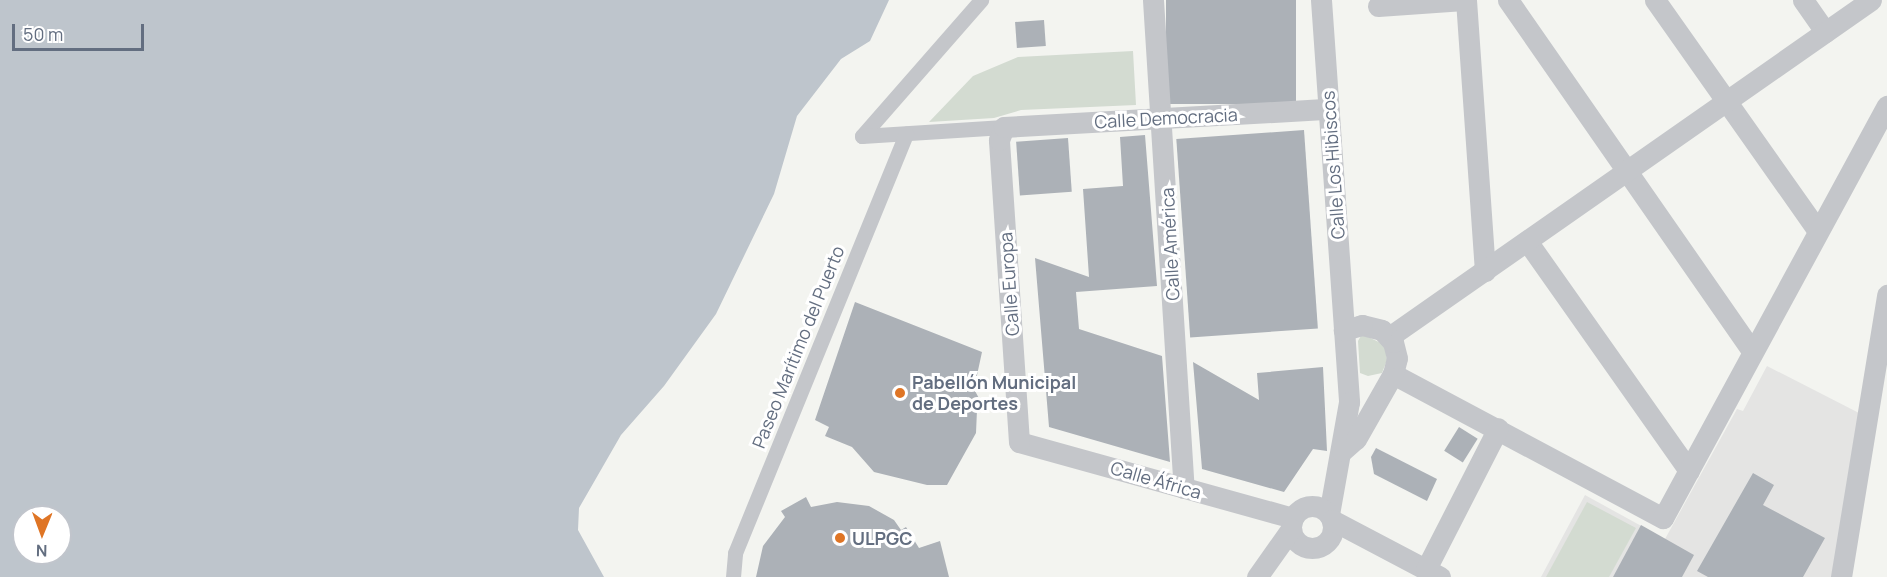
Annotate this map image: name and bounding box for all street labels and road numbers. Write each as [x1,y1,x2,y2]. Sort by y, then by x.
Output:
street label: Calle Los Hibiscos [1317,90,1349,240]
street label: Calle Democracia [1094,103,1238,133]
street label: Calle América [1156,187,1184,301]
street label: Calle Europa [995,231,1023,337]
street label: Paseo Marítimo del Puerto [747,243,849,451]
street label: Calle África [1108,457,1204,503]

